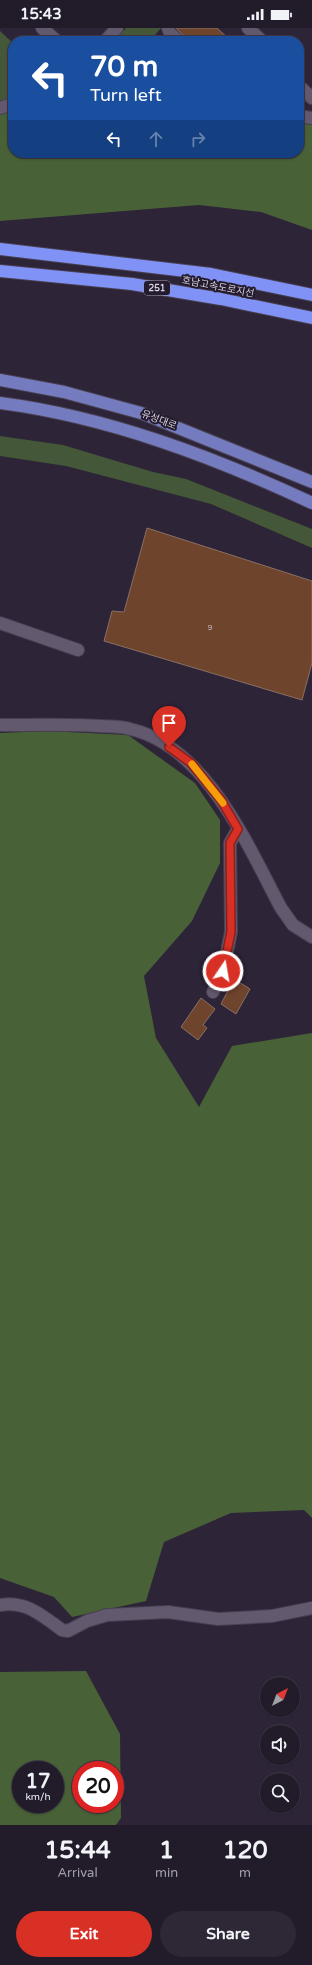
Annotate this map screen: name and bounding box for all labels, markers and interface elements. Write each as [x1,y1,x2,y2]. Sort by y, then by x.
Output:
text: 15:43 [20,5,62,23]
text: 70 m [90,50,158,84]
icon: left [24,52,76,104]
text: Turn left [90,84,162,106]
icon: left [103,128,125,150]
icon: ahead [145,128,167,150]
icon: right [187,128,209,150]
street label: 호남고속도로지선 [181,274,255,300]
road number: 251 [144,281,170,295]
street label: 유성대로 [140,408,178,432]
house number: 9 [207,623,213,632]
pin [152,706,186,747]
icon: arrive [158,712,180,734]
position arrow [202,950,244,992]
north arrow [260,1677,300,1717]
map controls [260,1677,300,1813]
button: sound [260,1725,300,1765]
speed limit sign: 20 [72,1761,124,1813]
text: 17 [25,1770,51,1794]
button: search [260,1773,300,1813]
text: km/h [25,1791,51,1803]
text: 15:44 [44,1836,111,1865]
text: 1 [159,1836,174,1865]
text: 120 [222,1836,268,1865]
text: Arrival [57,1865,98,1881]
text: min [155,1865,178,1881]
text: m [239,1865,251,1881]
button: Exit [16,1911,152,1957]
button: Share [160,1911,296,1957]

